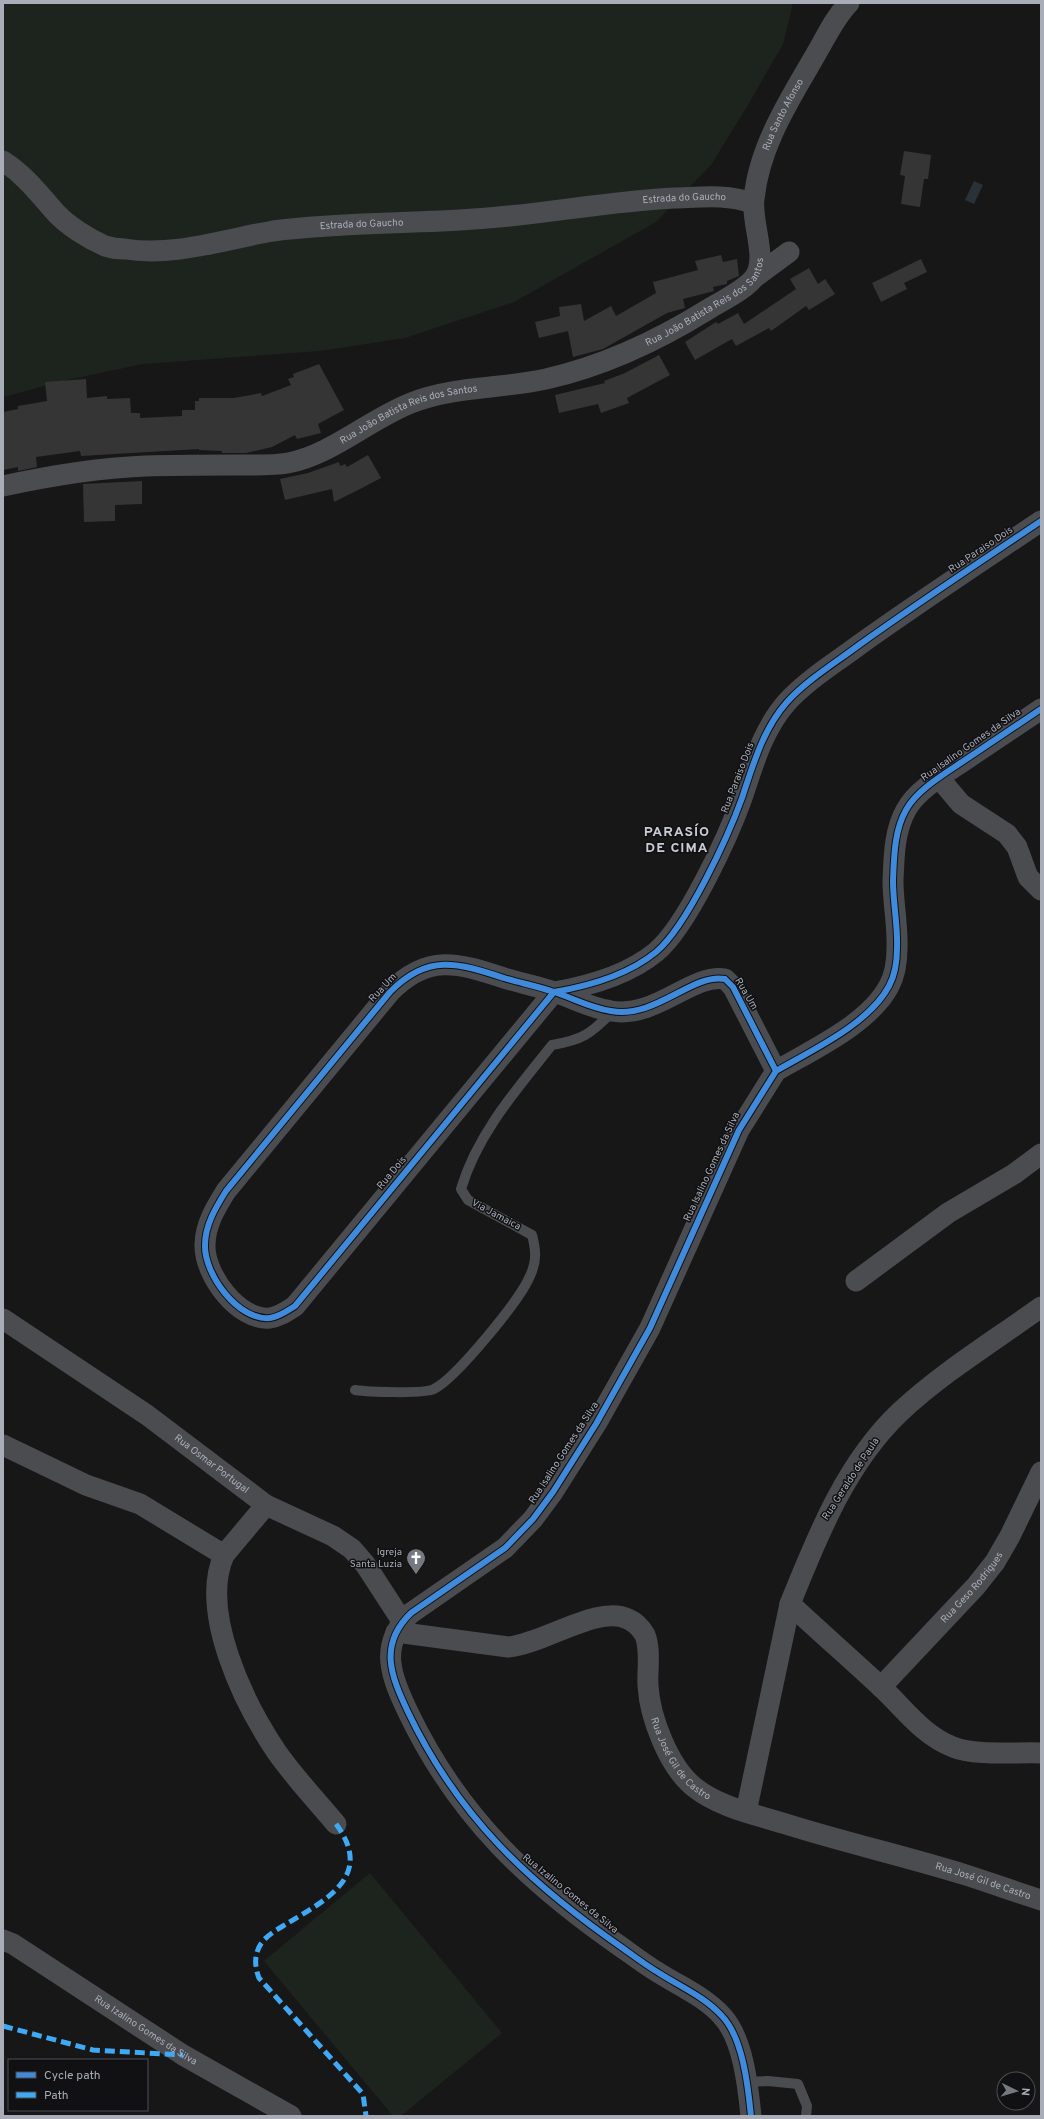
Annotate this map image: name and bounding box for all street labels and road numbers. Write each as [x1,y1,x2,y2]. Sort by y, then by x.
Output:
street label: Rua Santo Afonso [760,76,807,153]
street label: Estrada do Gaucho [642,190,727,207]
street label: Estrada do Gaucho [319,216,404,233]
street label: Rua João Batista Reis dos Santos [643,257,766,349]
street label: Rua João Batista Reis dos Santos [337,382,478,447]
street label: Rua Paraiso Dois [946,524,1016,576]
street label: Rua Isalino Gomes da Silva [919,706,1023,784]
street label: Rua Paraiso Dois [719,740,758,815]
street label: Rua Um [366,971,400,1005]
street label: Rua Um [731,976,761,1012]
street label: Rua Isalino Gomes da Silva [681,1110,743,1224]
street label: Rua Dois [374,1154,410,1192]
street label: Via Jamaica [469,1197,523,1233]
street label: Rua Isalino Gomes da Silva [526,1400,602,1506]
street label: Rua Osmar Portugal [172,1431,252,1496]
street label: Rua Geraldo de Paula [820,1435,882,1523]
street label: Rua Geso Rodrigues [938,1549,1006,1626]
street label: Rua José Gil de Castro [648,1716,713,1803]
street label: Rua Izalino Gomes da Silva [519,1851,621,1937]
street label: Rua José Gil de Castro [934,1860,1033,1903]
street label: Rua Izalino Gomes da Silva [92,1992,199,2068]

